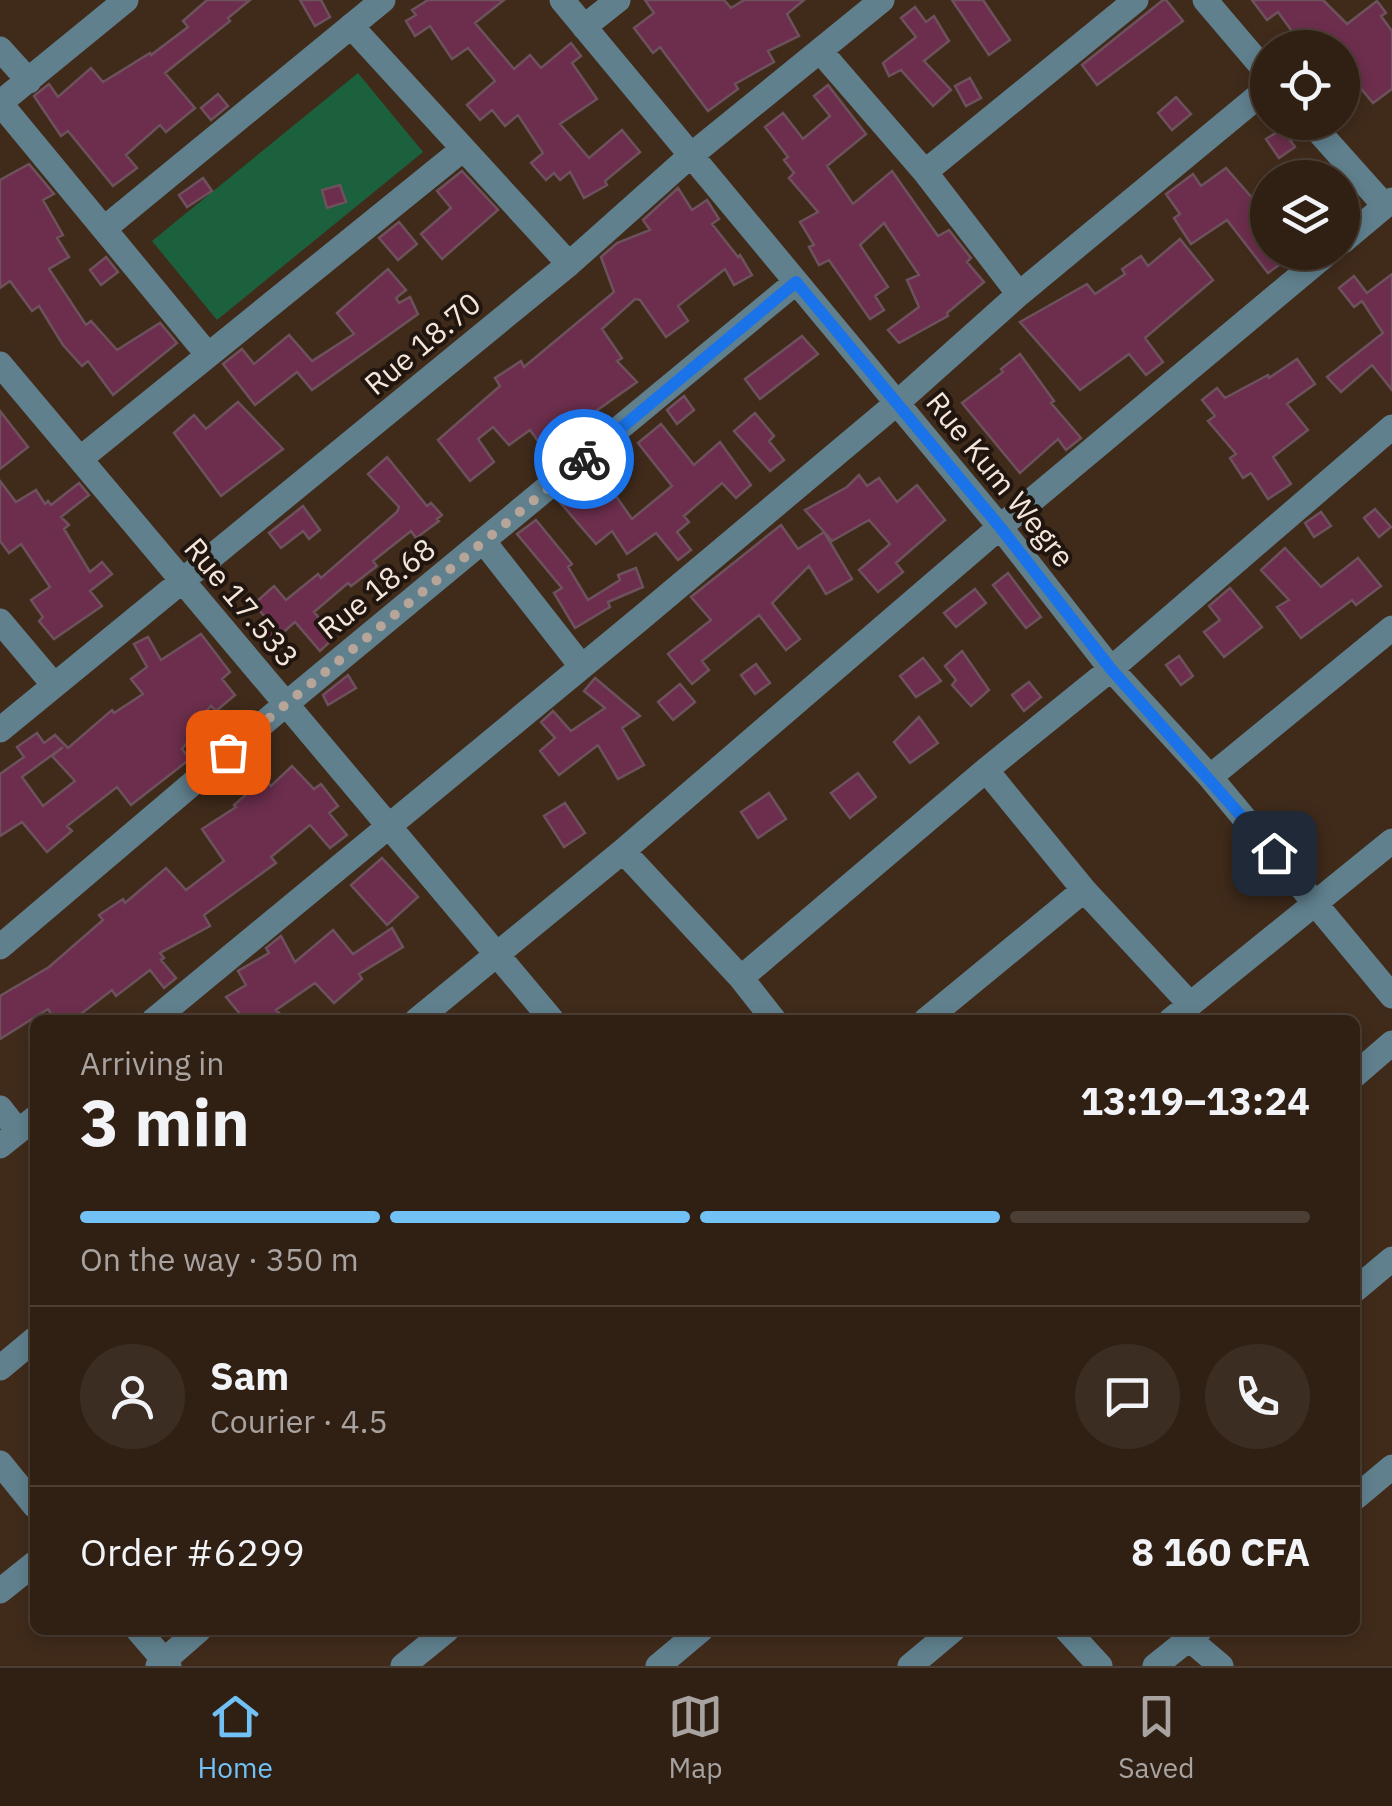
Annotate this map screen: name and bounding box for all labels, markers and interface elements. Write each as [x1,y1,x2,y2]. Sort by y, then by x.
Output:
map controls [1250,30,1360,270]
button: locate [1250,30,1360,140]
button: layers [1250,160,1360,270]
street label: Rue 18.70 [356,283,488,403]
street label: Rue Kum Wegre [918,383,1084,575]
courier [534,409,634,509]
icon: bike [557,432,612,487]
street label: Rue 17.533 [176,529,308,675]
street label: Rue 18.68 [309,529,443,647]
pin [186,710,271,795]
icon: bag [201,725,256,780]
pin [1232,811,1317,896]
icon: home [1247,826,1302,881]
text: Arriving in [80,1042,225,1084]
text: 13:19–13:24 [1080,1076,1310,1125]
text: 3 min [80,1079,250,1164]
text: On the way · 350 m [80,1238,359,1280]
button: person [80,1344,185,1449]
button: chat [1075,1344,1180,1449]
button: phone [1205,1344,1310,1449]
text: Sam [210,1351,289,1400]
text: Courier · 4.5 [210,1400,388,1442]
text: Order #6299 [80,1527,305,1576]
text: 8 160 CFA [1131,1527,1310,1576]
tab: Home [198,1689,273,1786]
tab: Map [668,1689,723,1786]
tab: Saved [1118,1689,1194,1786]

